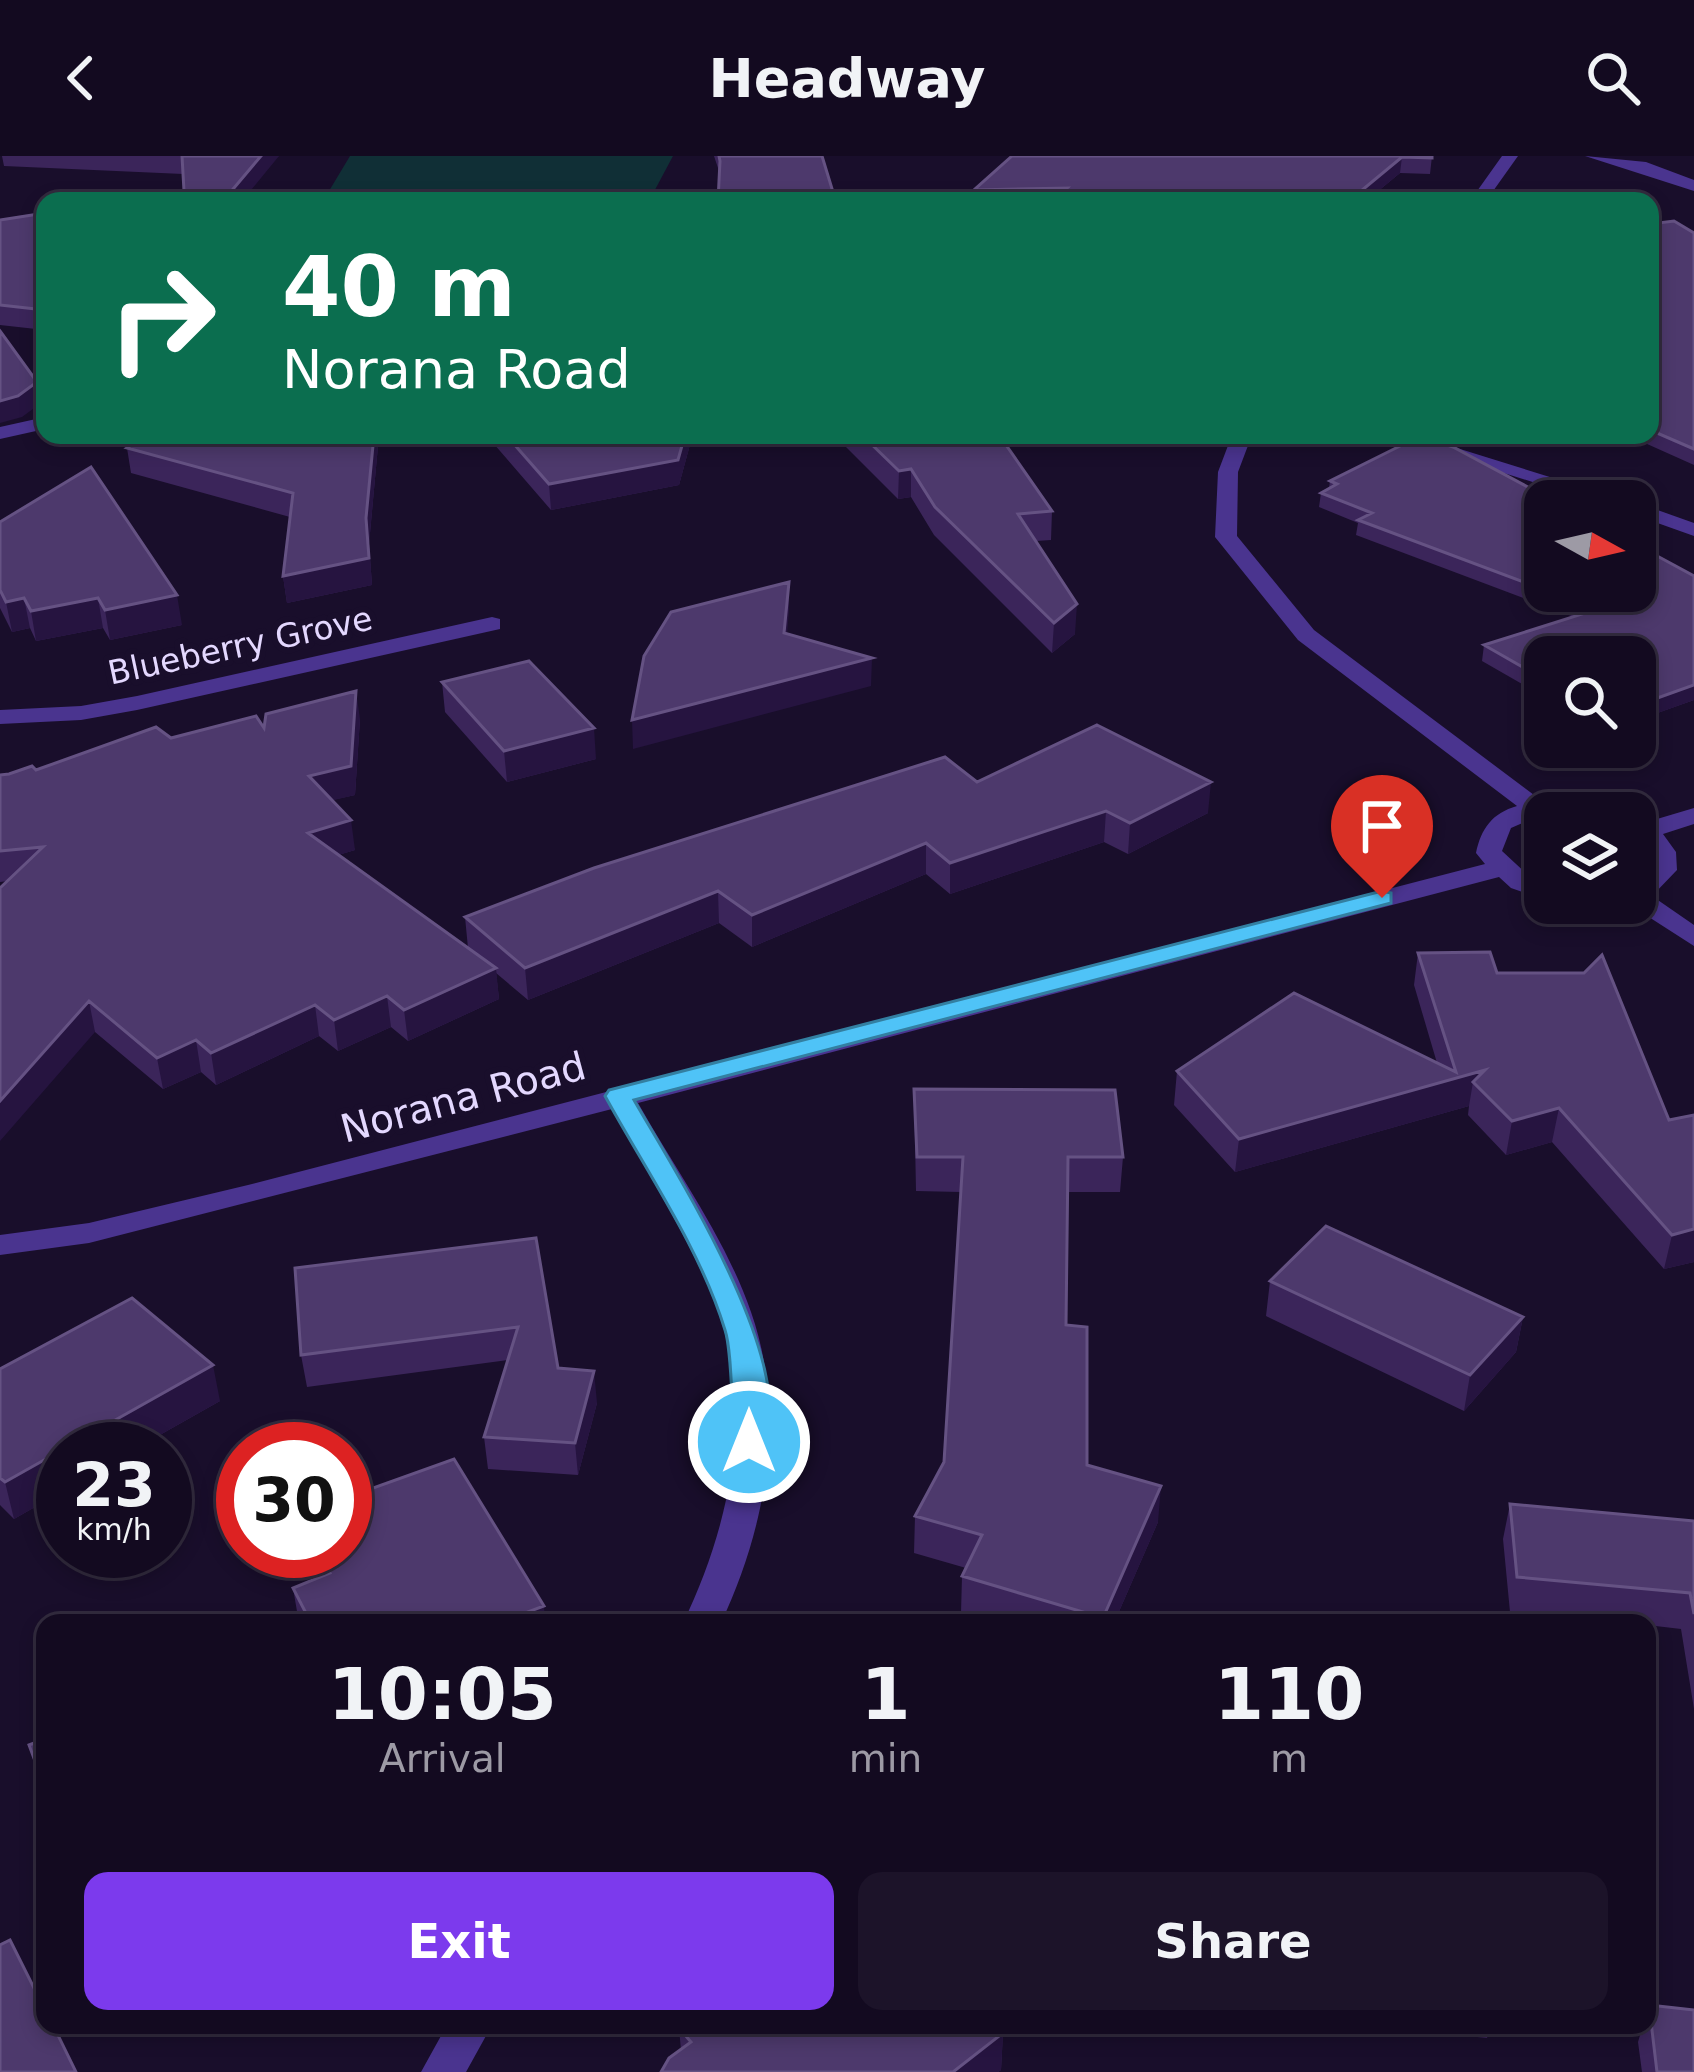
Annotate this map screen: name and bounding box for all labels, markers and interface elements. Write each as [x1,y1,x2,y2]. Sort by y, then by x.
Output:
icon: back [48,45,114,111]
icon: search [1580,45,1646,111]
text: Headway [709,47,985,110]
text: 40 m [282,238,516,336]
icon: right [84,240,240,396]
text: Norana Road [282,338,631,401]
north arrow [1524,480,1656,612]
map controls [1524,480,1656,924]
street label: Blueberry Grove [104,598,376,693]
button: search [1524,636,1656,768]
pin [1331,775,1433,898]
button: layers [1524,792,1656,924]
icon: arrive [1349,793,1415,859]
street label: Norana Road [336,1043,591,1152]
position arrow [686,1379,812,1505]
speed limit sign: 30 [216,1422,372,1578]
text: 23 [72,1450,156,1520]
text: km/h [76,1512,152,1547]
text: 10:05 [328,1652,557,1736]
text: 1 [860,1652,910,1736]
text: 110 [1214,1652,1364,1736]
text: Arrival [379,1736,506,1781]
text: min [849,1736,922,1781]
text: m [1270,1736,1308,1781]
button: Exit [84,1872,834,2010]
button: Share [858,1872,1608,2010]

